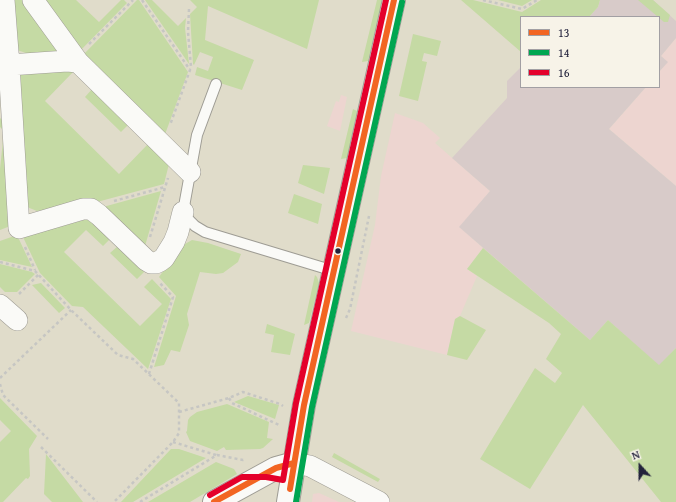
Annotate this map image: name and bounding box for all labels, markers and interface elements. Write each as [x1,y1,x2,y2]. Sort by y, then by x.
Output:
legend [520,16,660,88]
text: 13 [558,24,570,41]
text: 14 [558,44,570,61]
text: 16 [558,64,570,81]
unlabelled marker [333,246,343,256]
north arrow [620,446,660,486]
text: N [629,446,642,464]

